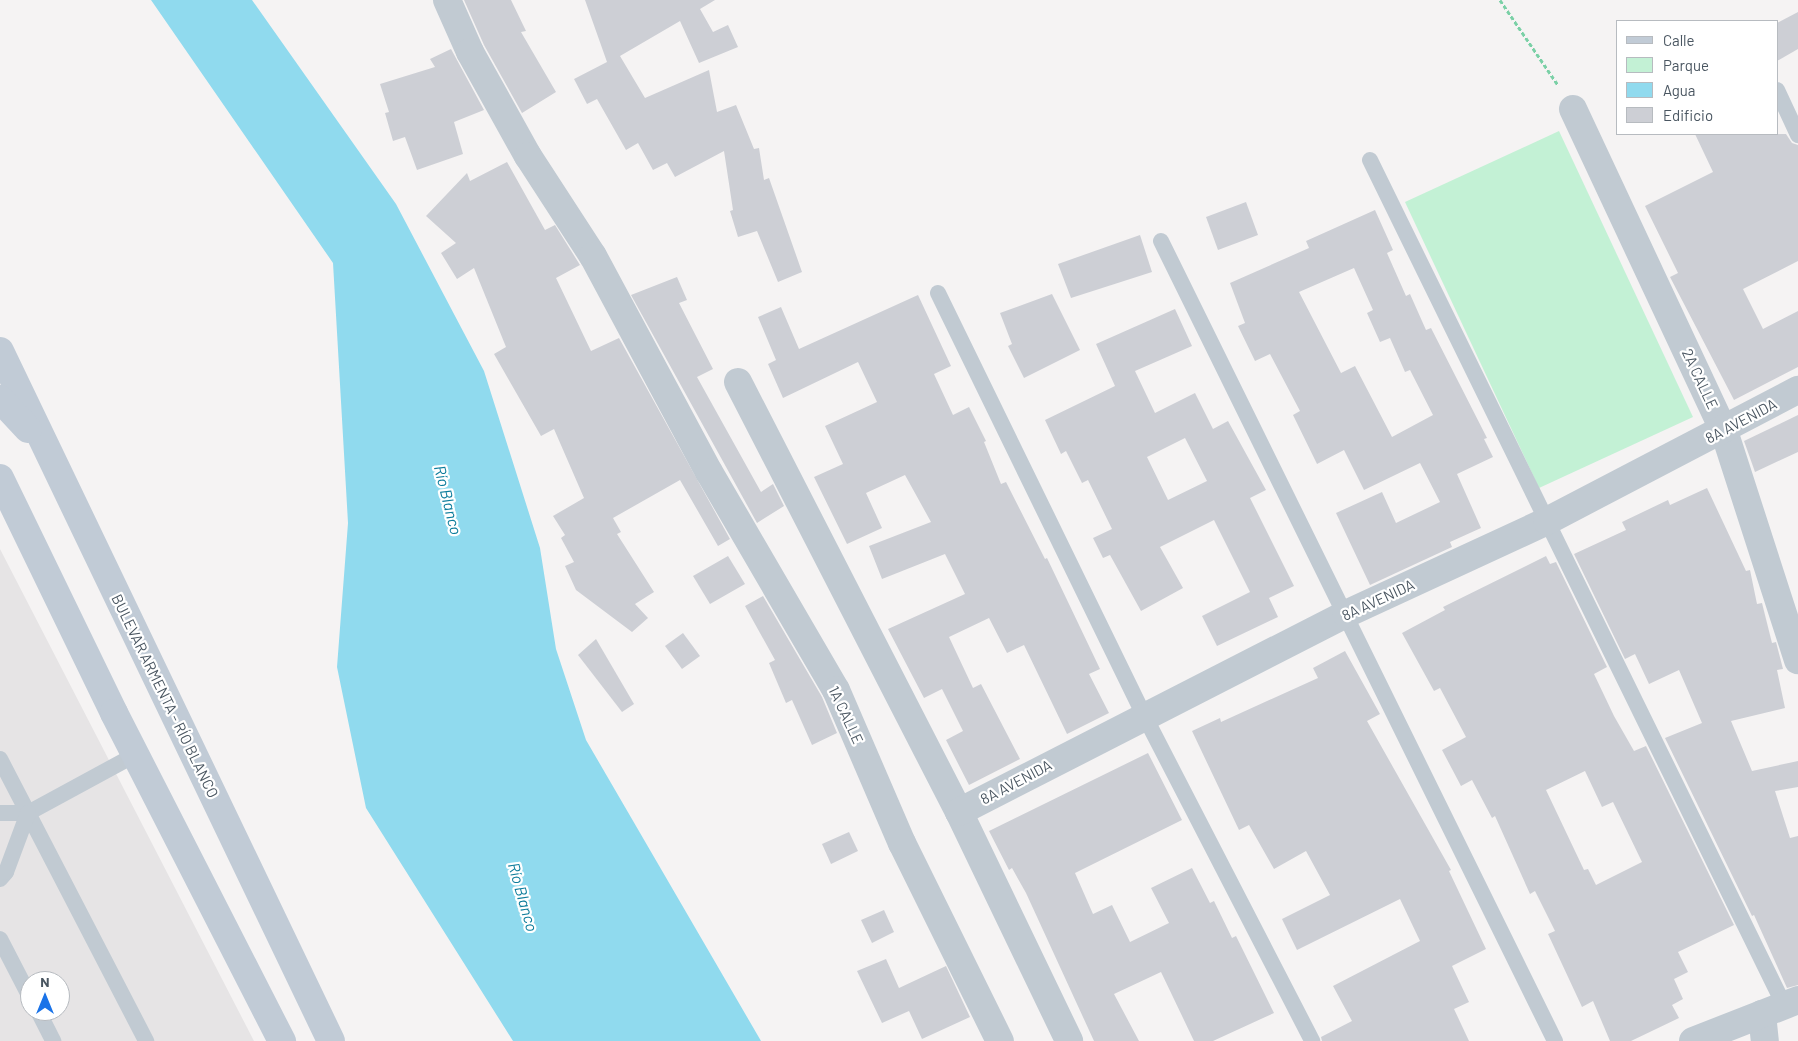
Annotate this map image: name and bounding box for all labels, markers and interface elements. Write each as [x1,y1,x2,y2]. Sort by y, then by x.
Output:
legend [1616,20,1778,135]
text: Calle [1663,31,1695,49]
text: Parque [1663,56,1709,74]
text: Agua [1663,81,1696,99]
text: Edificio [1663,106,1713,124]
street label: 2A CALLE [1678,346,1722,412]
street label: 8A AVENIDA [1702,395,1780,447]
water label: Río Blanco [430,463,466,537]
street label: 8A AVENIDA [1339,575,1417,625]
street label: BULEVAR ARMENTA - RÍO BLANCO [108,591,222,801]
street label: 1A CALLE [825,683,867,747]
street label: 8A AVENIDA [977,756,1055,808]
water label: Río Blanco [504,860,542,934]
north arrow [20,971,70,1021]
text: N [40,973,50,990]

